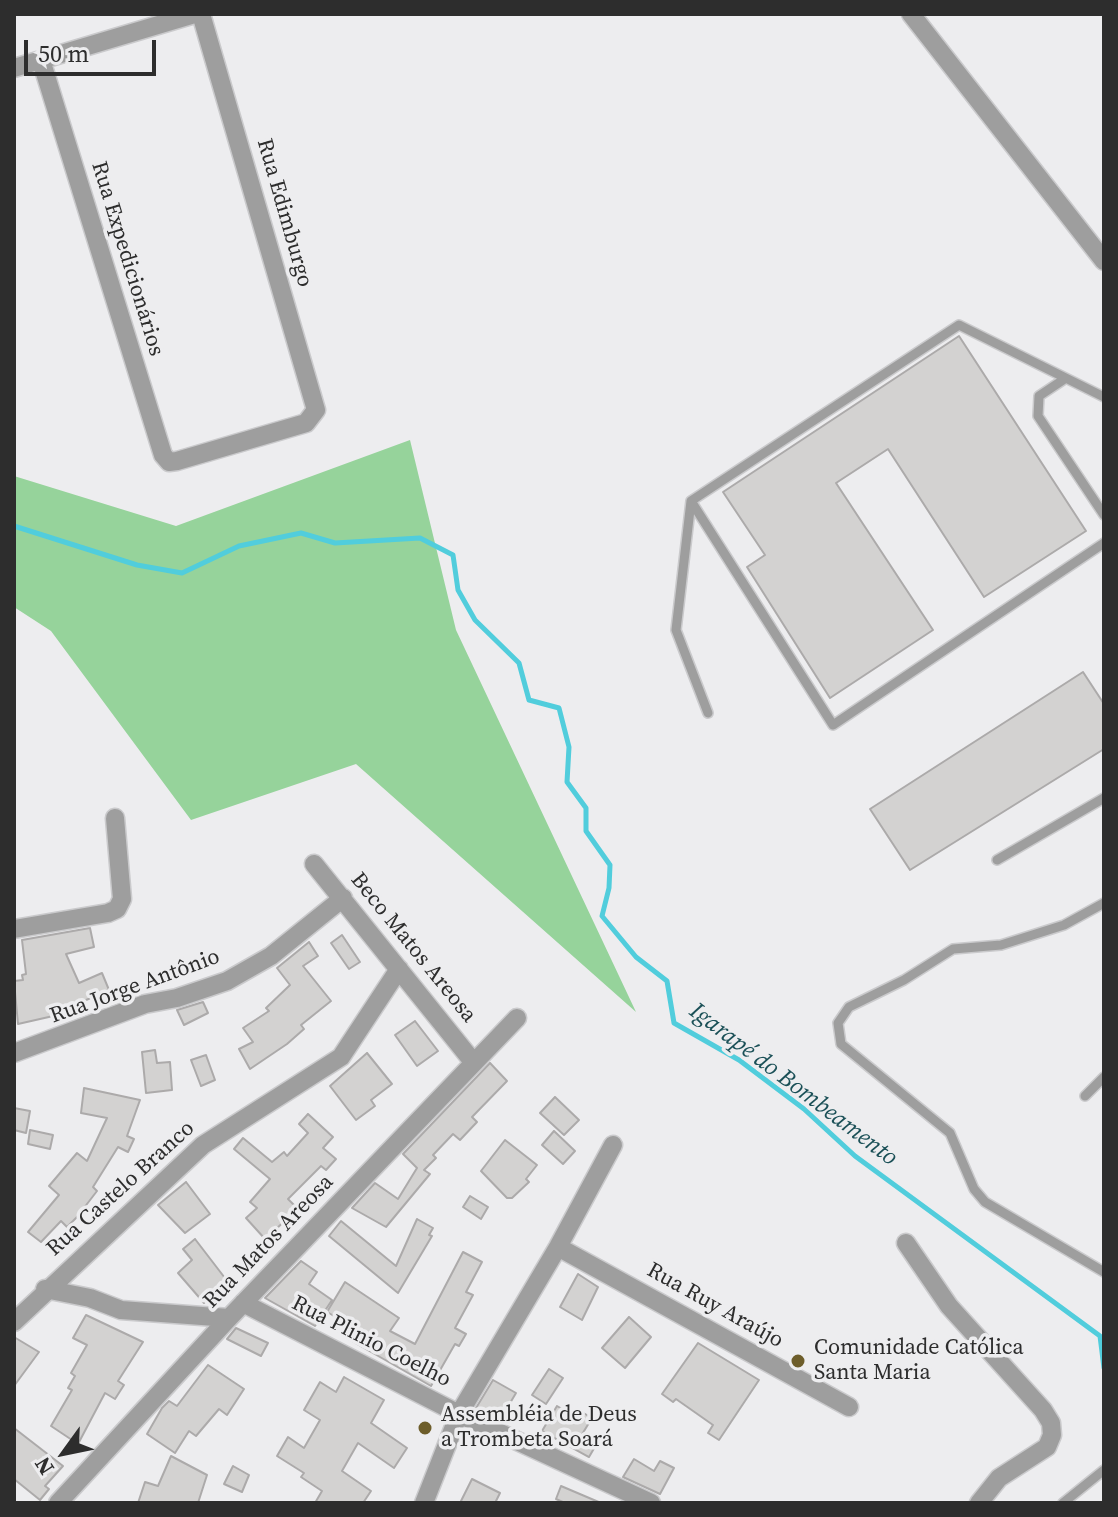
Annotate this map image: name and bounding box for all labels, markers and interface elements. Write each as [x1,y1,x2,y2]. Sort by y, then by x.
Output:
scale bar [28,24,160,74]
text: 50 m [38,37,89,70]
street label: Rua Edimburgo [250,136,318,290]
street label: Rua Expedicionários [85,159,169,359]
street label: Beco Matos Areosa [344,868,482,1028]
street label: Rua Jorge Antônio [47,944,223,1030]
water label: Igarapé do Bombeamento [683,997,903,1173]
street label: Rua Castelo Branco [42,1116,200,1262]
street label: Rua Matos Areosa [199,1170,339,1314]
street label: Rua Ruy Araújo [642,1258,788,1354]
street label: Rua Plinio Coelho [287,1290,455,1394]
place label: Comunidade Católica Santa Maria [814,1335,1024,1386]
marker: Comunidade Católica Santa Maria [789,1352,807,1370]
place label: Assembléia de Deus a Trombeta Soará [441,1402,637,1454]
north arrow [24,1413,104,1493]
marker: Assembléia de Deus a Trombeta Soará [416,1419,434,1437]
text: N [27,1451,61,1481]

